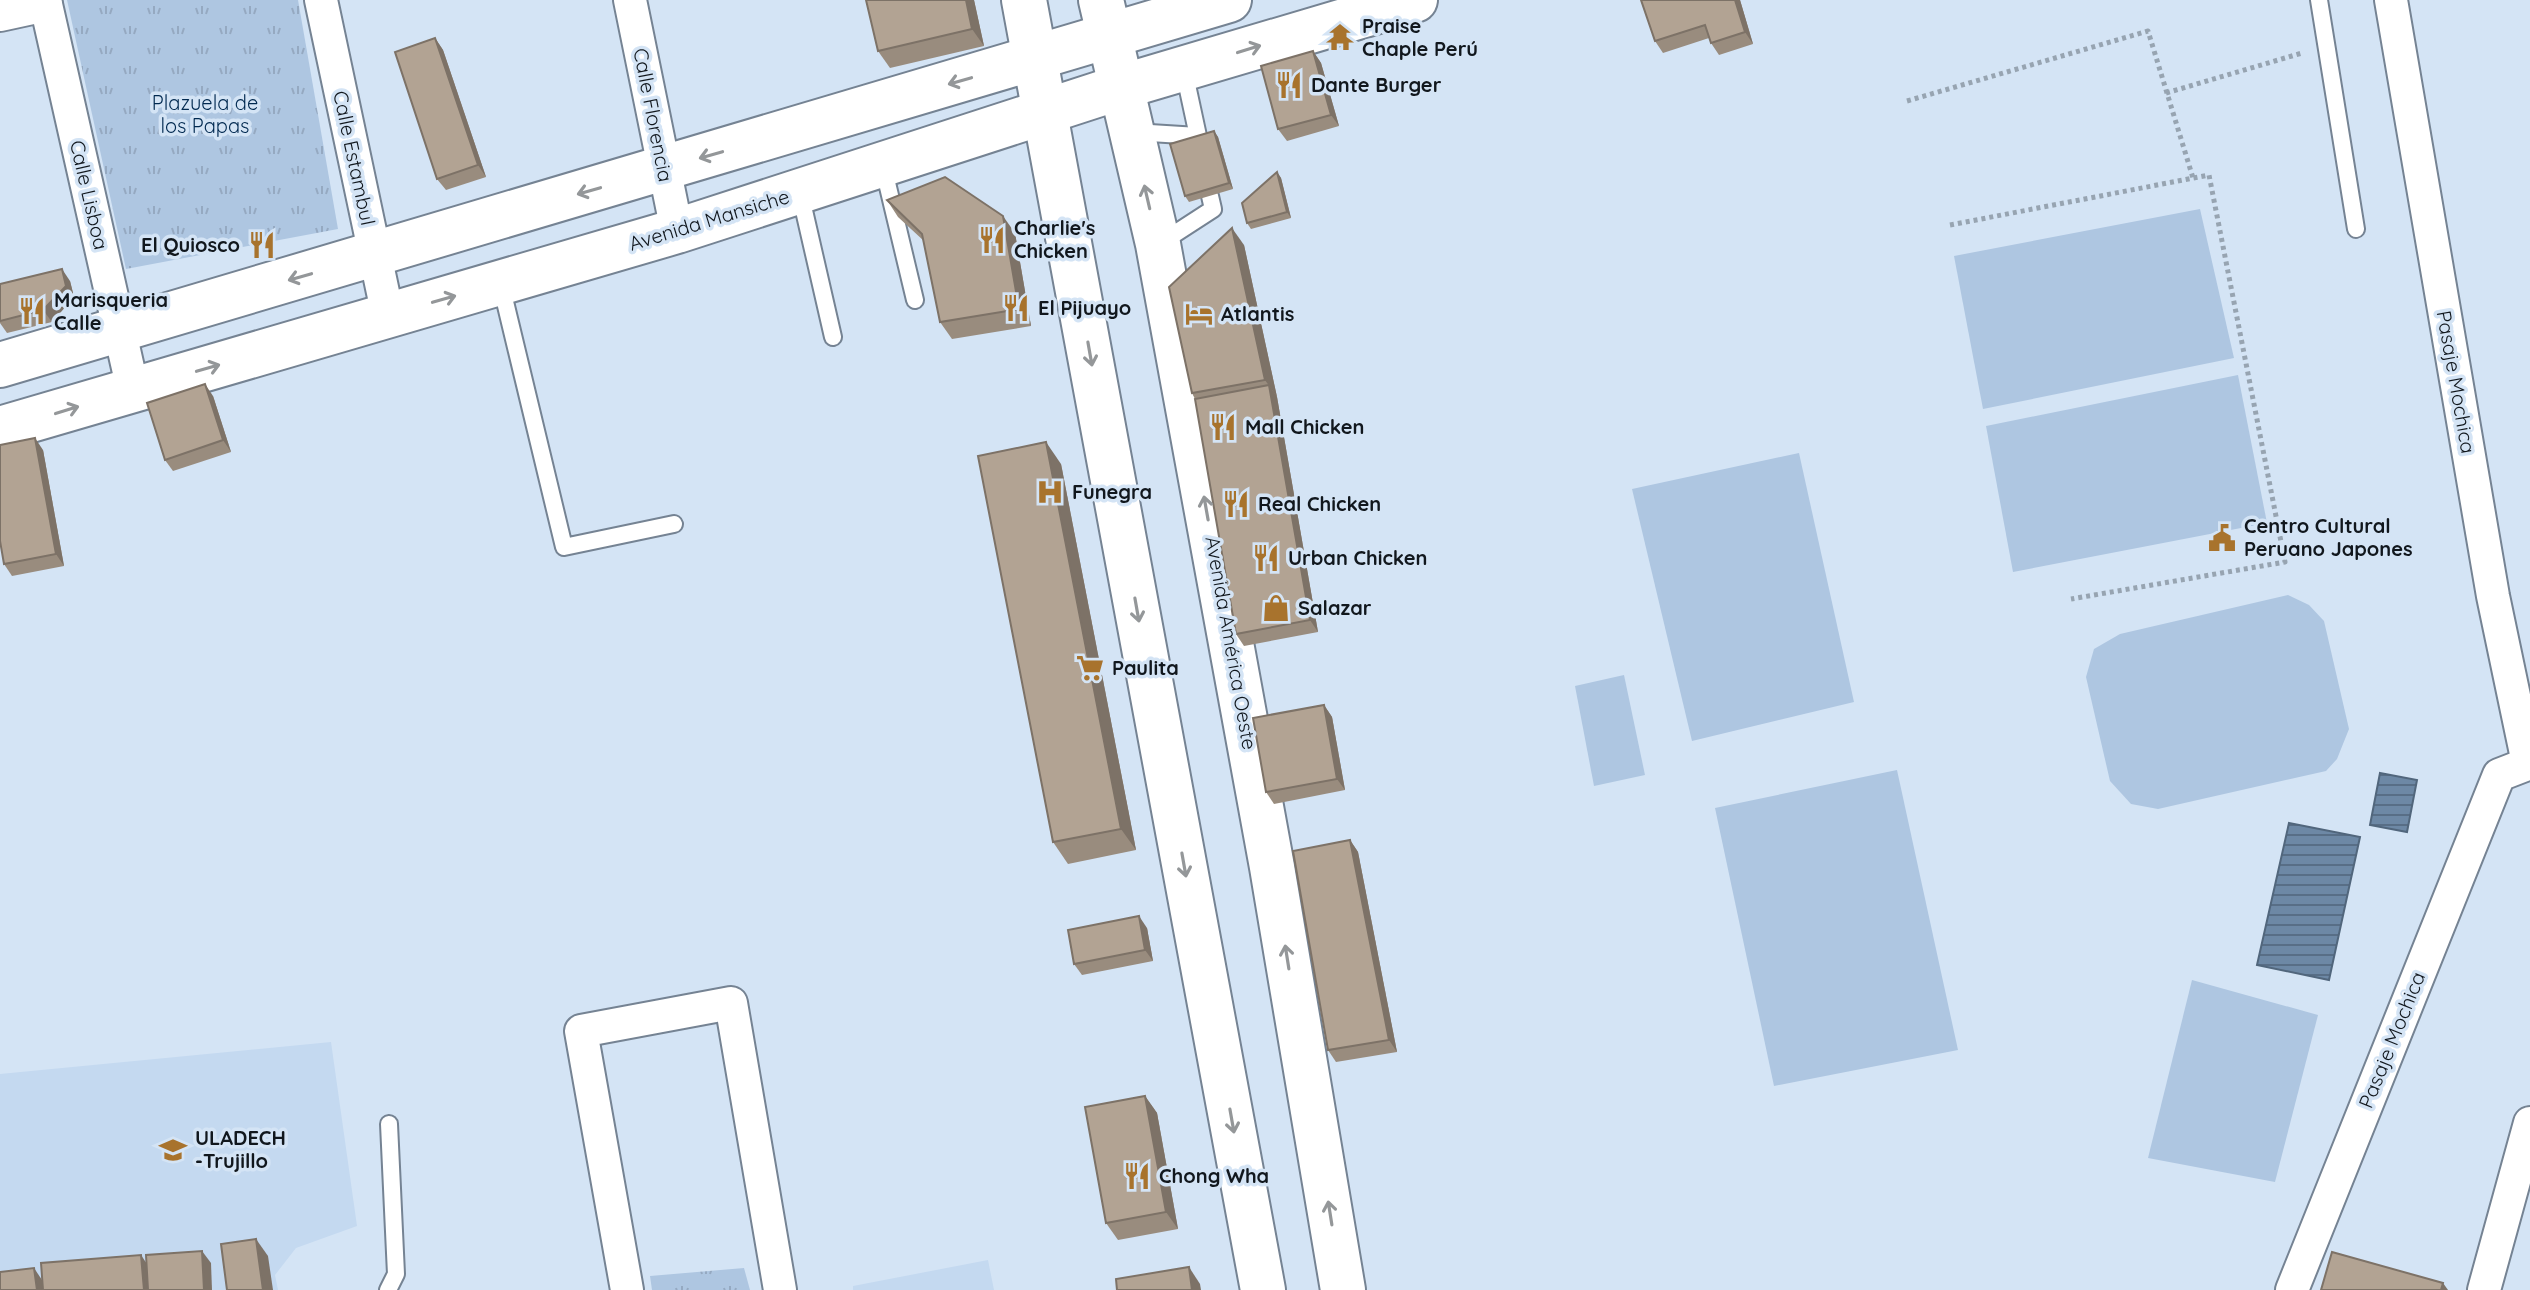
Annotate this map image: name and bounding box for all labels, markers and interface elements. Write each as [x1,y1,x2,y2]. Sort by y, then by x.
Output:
place label: Praise Chaple Perú [1362,13,1478,61]
temple icon: Praise Chaple Perú [1325,22,1355,52]
one-way arrow [1236,41,1262,56]
street label: Calle Florencia [628,46,679,184]
restaurant icon: Dante Burger [1274,70,1304,100]
place label: Dante Burger [1311,72,1442,97]
one-way arrow [948,74,974,89]
street label: Calle Estambul [328,88,381,227]
park label: Plazuela de los Papas [152,90,258,138]
street label: Calle Lisboa [65,138,114,252]
one-way arrow [699,148,725,163]
street label: Avenida Mansiche [626,183,792,256]
one-way arrow [576,184,602,199]
one-way arrow [1139,185,1154,211]
place label: Charlie's Chicken [1014,215,1095,263]
restaurant icon: Charlie's Chicken [977,225,1007,255]
restaurant icon: El Quiosco [247,230,277,260]
place label: El Quiosco [141,232,240,257]
one-way arrow [287,270,313,285]
place label: Marisqueria Calle [54,287,168,335]
one-way arrow [431,291,457,306]
restaurant icon: El Pijuayo [1001,293,1031,323]
place label: El Pijuayo [1038,295,1131,320]
restaurant icon: Marisqueria Calle [17,296,47,326]
hotel icon: Atlantis [1184,299,1214,329]
place label: Atlantis [1221,301,1294,326]
street label: Pasaje Mochica [2432,308,2481,455]
one-way arrow [1083,341,1098,366]
one-way arrow [195,360,220,374]
one-way arrow [53,402,79,417]
restaurant icon: Mall Chicken [1208,412,1238,442]
place label: Mall Chicken [1245,414,1364,439]
hospital icon: Funegra [1035,477,1065,507]
place label: Funegra [1072,479,1152,504]
restaurant icon: Real Chicken [1221,489,1251,519]
place label: Real Chicken [1258,491,1381,516]
one-way arrow [1198,496,1213,521]
place label: Centro Cultural Peruano Japones [2244,513,2413,561]
public building icon: Centro Cultural Peruano Japones [2207,523,2237,553]
street label: Avenida América Oeste [1200,534,1263,752]
restaurant icon: Urban Chicken [1251,543,1281,573]
place label: Urban Chicken [1288,545,1427,570]
shop icon: Salazar [1261,593,1291,623]
place label: Salazar [1298,595,1372,620]
one-way arrow [1130,596,1145,622]
supermarket icon: Paulita [1075,653,1105,683]
place label: Paulita [1112,655,1179,680]
one-way arrow [1178,852,1193,877]
one-way arrow [1279,944,1294,970]
street label: Pasaje Mochica [2353,968,2430,1112]
one-way arrow [1225,1108,1240,1133]
place label: ULADECH -Trujillo [195,1125,286,1173]
school or university icon: ULADECH -Trujillo [158,1135,188,1165]
restaurant icon: Chong Wha [1122,1161,1152,1191]
place label: Chong Wha [1159,1163,1269,1188]
one-way arrow [1321,1201,1336,1226]

